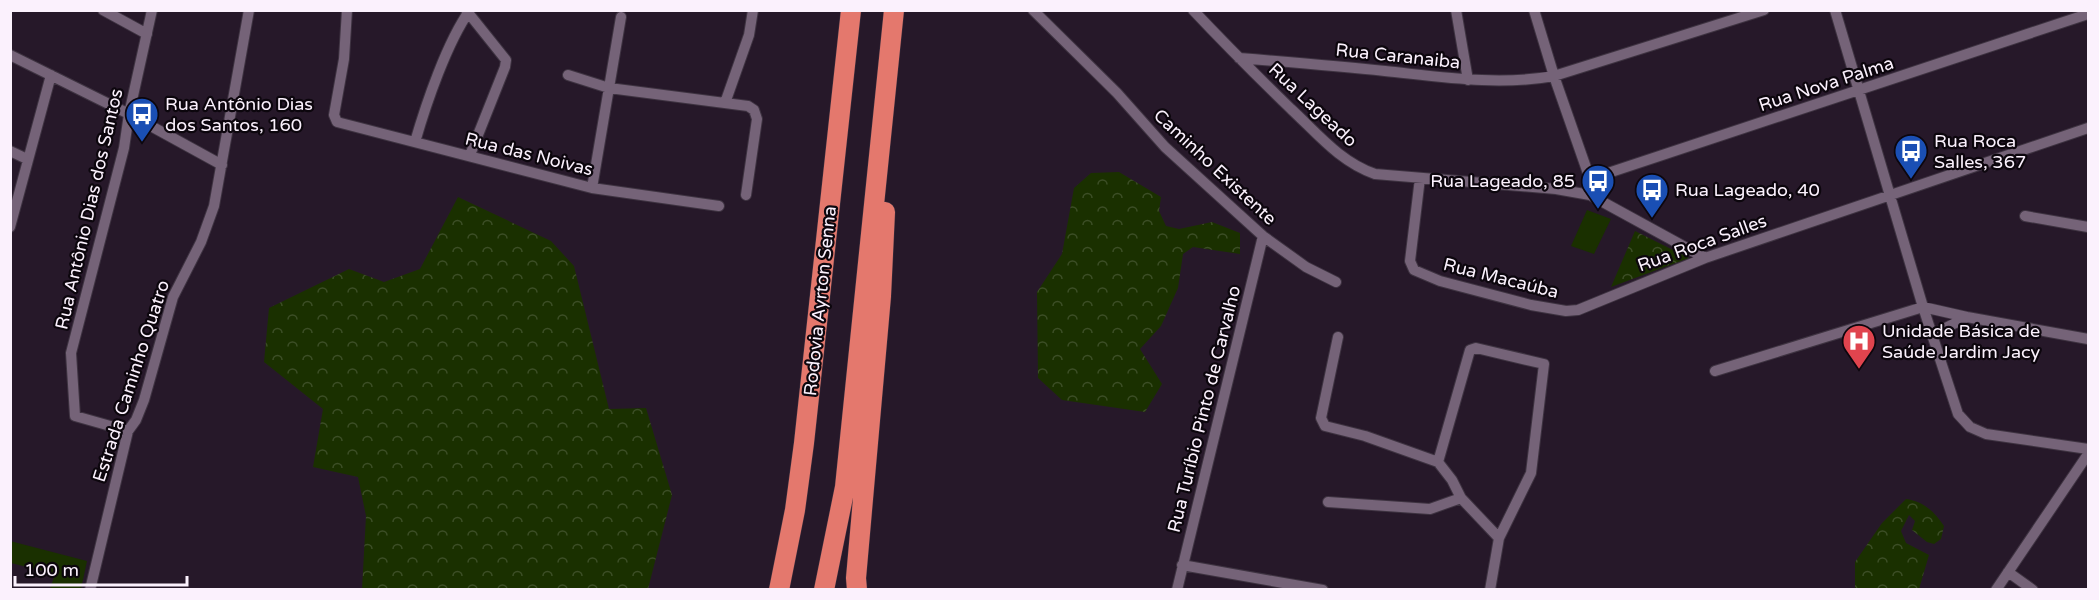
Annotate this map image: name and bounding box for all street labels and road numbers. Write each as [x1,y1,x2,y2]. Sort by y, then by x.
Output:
street label: Rua Caranaiba [1335,39,1461,73]
street label: Rua Nova Palma [1756,52,1896,116]
street label: Rua Lageado [1264,58,1362,152]
street label: Rua Antônio Dias dos Santos [51,86,127,332]
street label: Caminho Existente [1149,104,1281,230]
street label: Rua das Noivas [463,127,595,181]
street label: Rodovia Ayrton Senna [799,205,841,397]
street label: Rua Roca Salles [1634,209,1770,277]
street label: Rua Macaúba [1441,253,1561,303]
street label: Estrada Caminho Quatro [88,277,174,485]
street label: Rua Turíbio Pinto de Carvalho [1163,283,1245,535]

